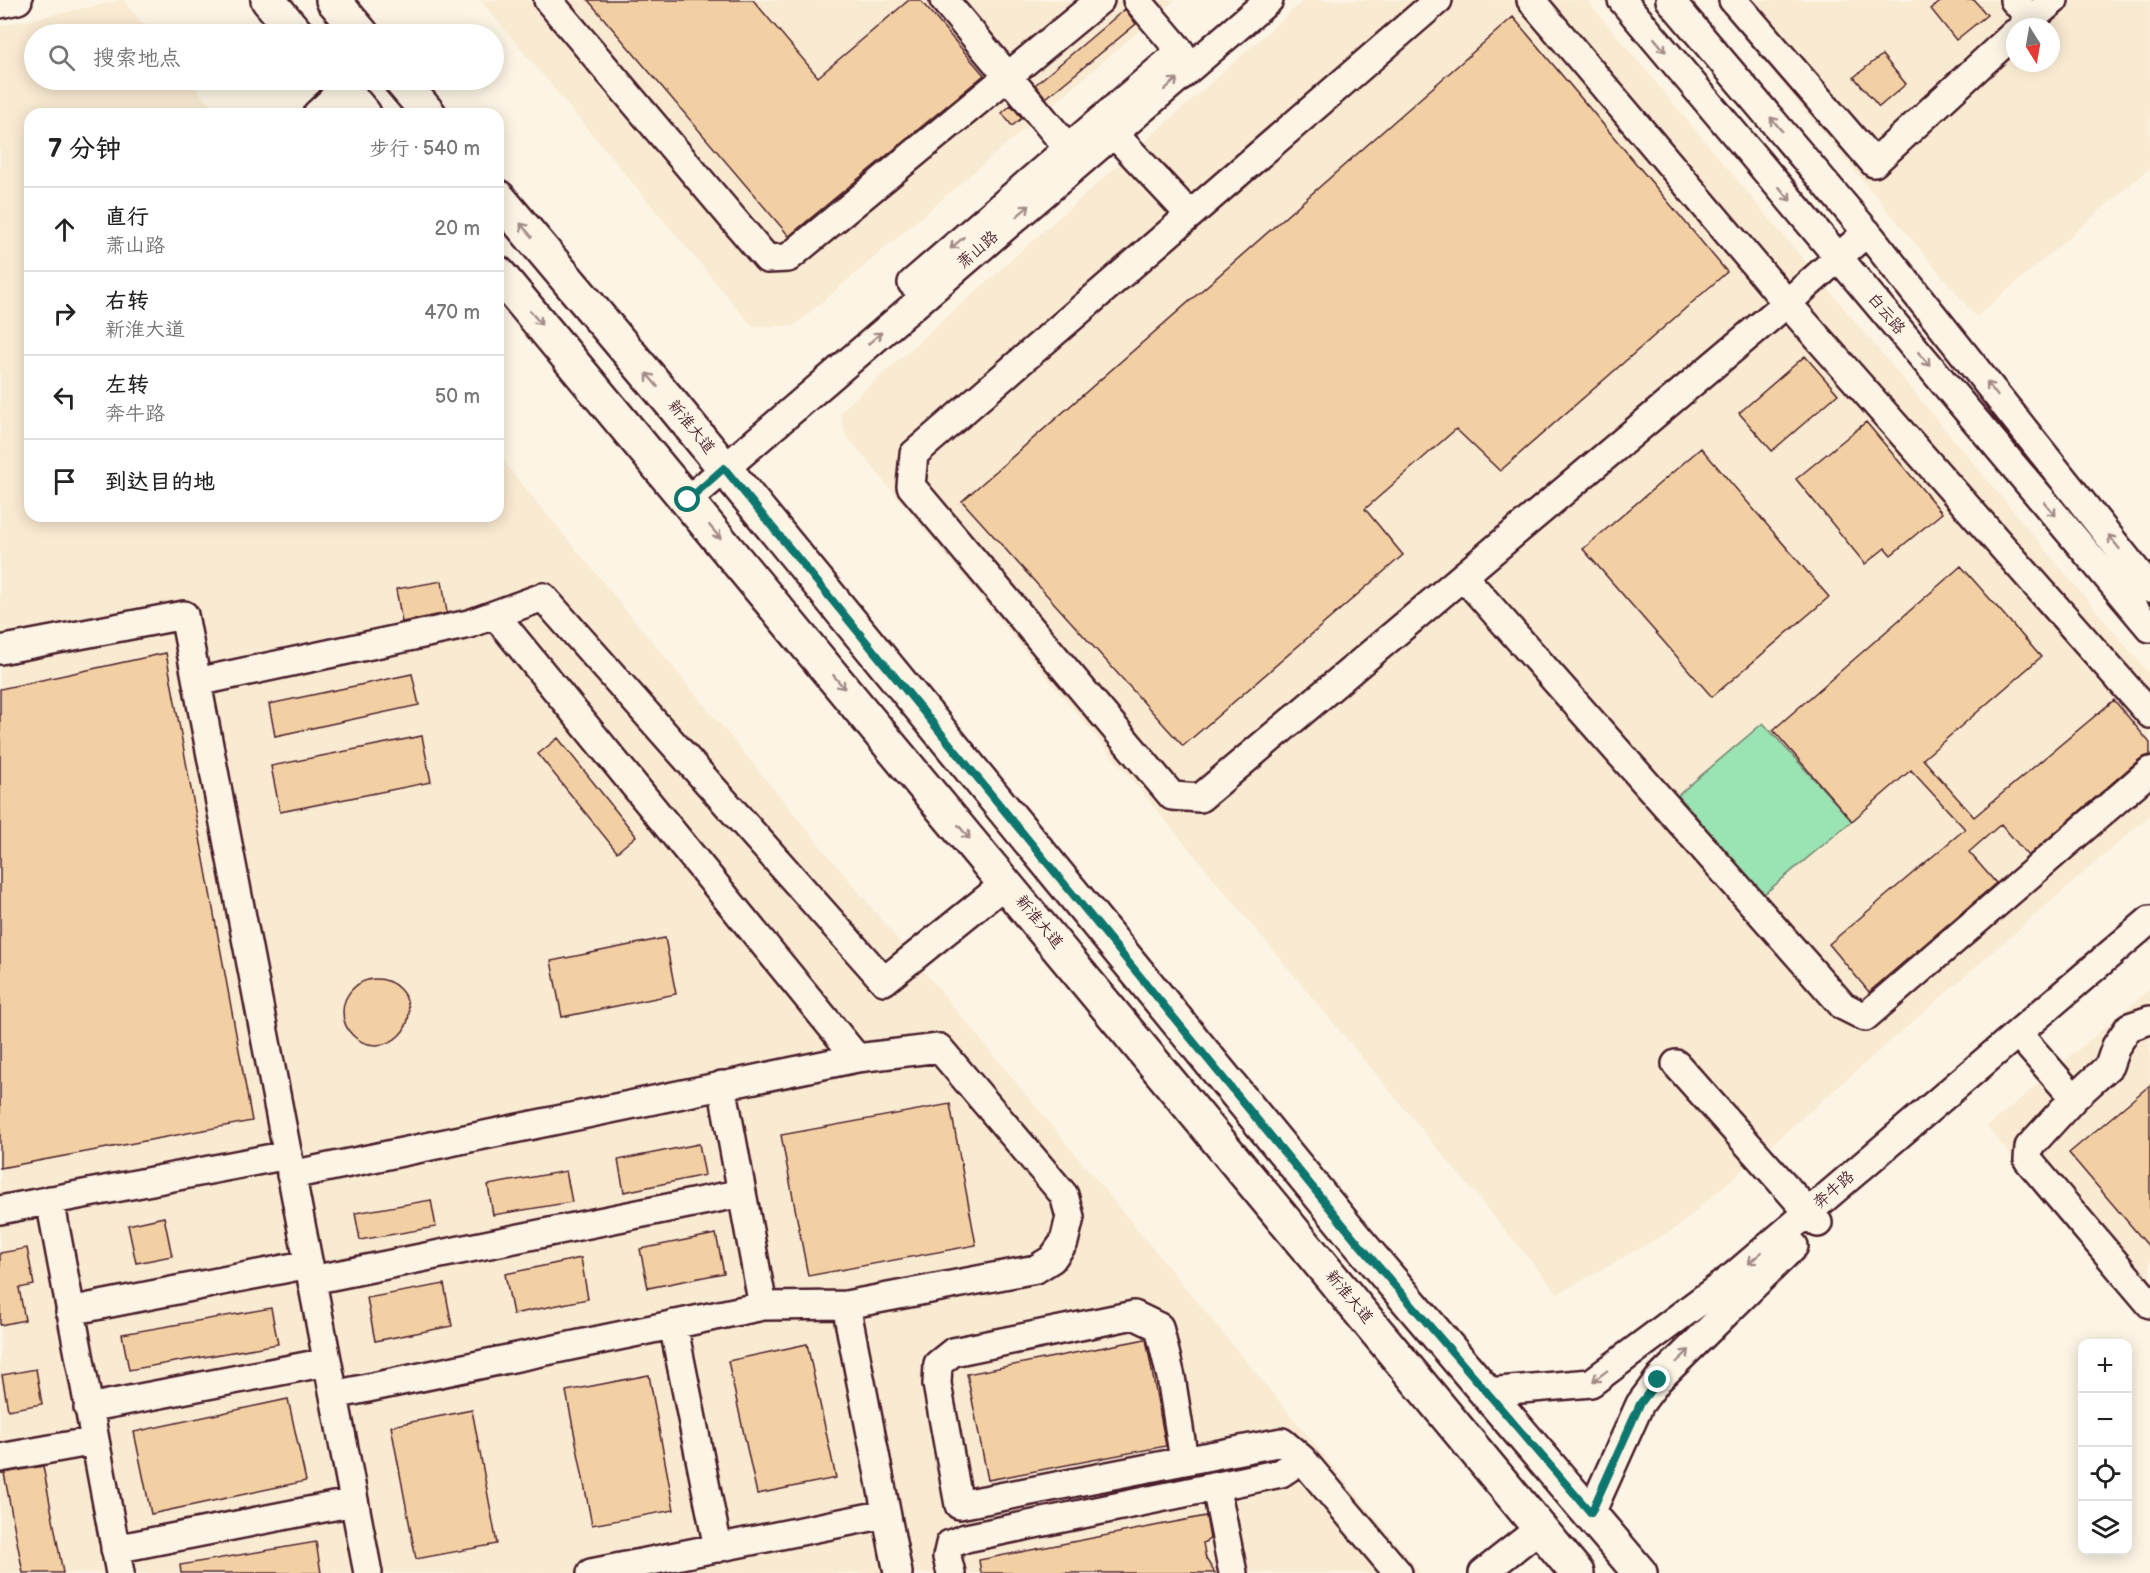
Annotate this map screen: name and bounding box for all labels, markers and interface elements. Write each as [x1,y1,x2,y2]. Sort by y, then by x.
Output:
north arrow [2006,18,2060,72]
search box [24,24,504,90]
one-way arrow [1653,37,1667,52]
icon: search [45,41,78,74]
text: 搜索地点 [93,45,181,72]
one-way arrow [1163,77,1178,91]
one-way arrow [1769,117,1782,133]
text: 7 分钟 [48,134,121,165]
text: 步行 · 540 m [370,137,480,161]
one-way arrow [1779,186,1792,202]
text: 直行 [105,204,149,231]
one-way arrow [1015,204,1030,218]
icon: ahead [48,213,81,246]
text: 20 m [435,217,480,241]
one-way arrow [520,223,533,239]
street label: 萧山路 [954,227,1002,273]
text: 萧山路 [105,234,165,258]
one-way arrow [950,236,965,250]
text: 右转 [105,288,149,315]
street label: 白云路 [1863,290,1909,338]
icon: right [48,297,81,330]
text: 470 m [424,301,480,325]
one-way arrow [529,310,542,326]
text: 新淮大道 [105,318,185,342]
one-way arrow [867,332,883,345]
one-way arrow [1918,351,1931,367]
text: 左转 [105,372,149,399]
one-way arrow [645,372,658,388]
icon: left [48,381,81,414]
one-way arrow [1986,381,1999,397]
text: 50 m [435,385,480,409]
street label: 新淮大道 [663,396,719,458]
text: 奔牛路 [105,402,165,426]
icon: arrive [48,465,81,498]
text: 到达目的地 [105,469,215,496]
route start [674,486,700,512]
one-way arrow [2043,501,2057,516]
one-way arrow [708,524,721,540]
one-way arrow [2107,534,2120,550]
one-way arrow [832,674,846,689]
one-way arrow [957,824,970,840]
street label: 新淮大道 [1011,891,1067,953]
street label: 奔牛路 [1810,1167,1858,1213]
one-way arrow [1748,1251,1763,1265]
street label: 新淮大道 [1321,1266,1377,1328]
map controls [2078,1339,2132,1555]
button: + [2078,1339,2132,1393]
one-way arrow [1675,1348,1690,1363]
route end [1644,1366,1670,1392]
one-way arrow [1592,1370,1608,1383]
button: − [2078,1393,2132,1447]
button: locate [2078,1447,2132,1501]
button: layers [2078,1501,2132,1555]

